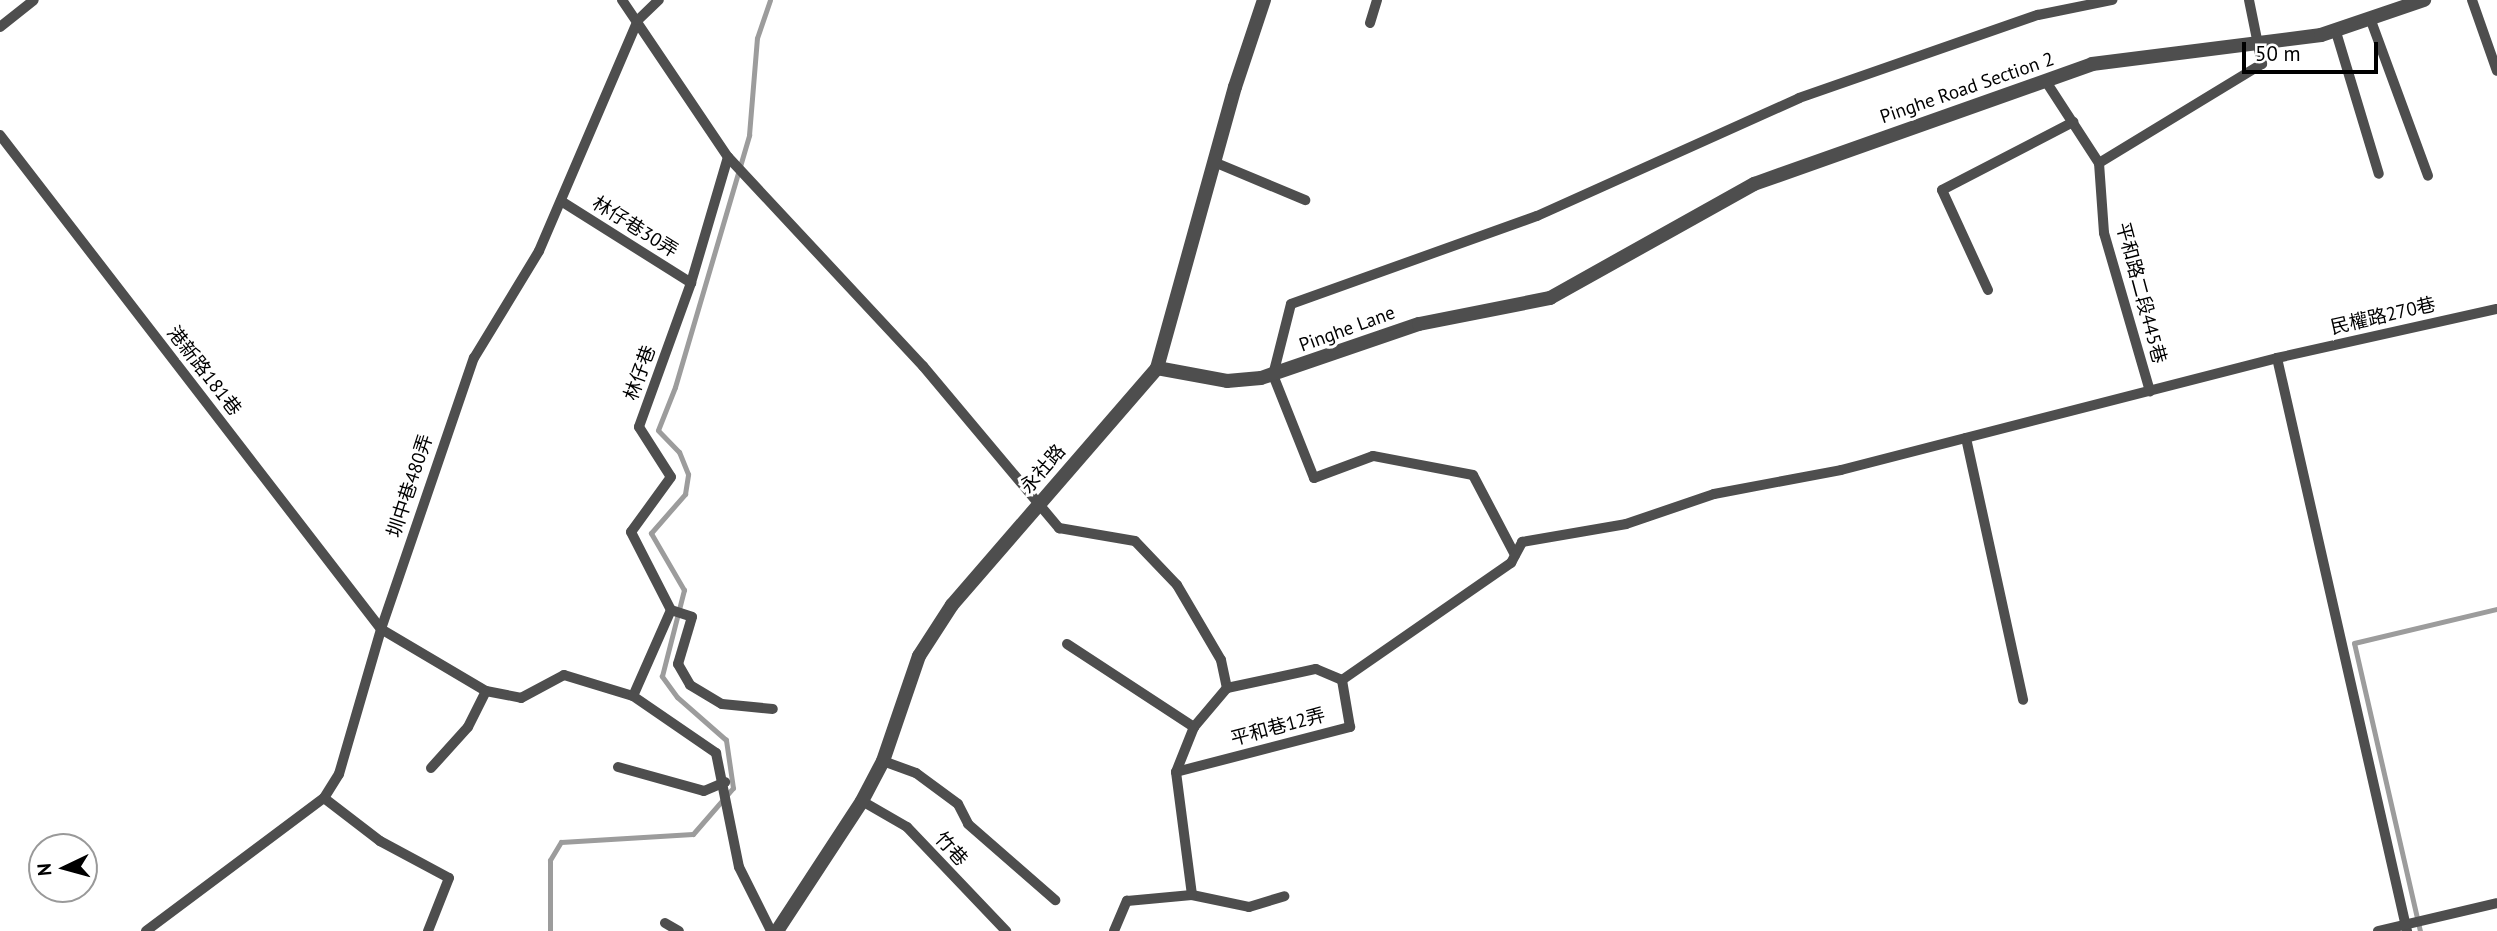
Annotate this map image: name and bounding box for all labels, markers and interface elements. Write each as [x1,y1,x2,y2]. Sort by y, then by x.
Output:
scale bar [2245,28,2382,72]
text: 50 m [2255,40,2301,67]
street label: Pinghe Road Section 2 [1877,48,2057,128]
street label: 林仔巷30弄 [588,192,682,262]
street label: 平和路二段445巷 [2111,220,2171,366]
street label: 民權路270巷 [2328,293,2438,339]
street label: Pinghe Lane [1296,301,1398,357]
street label: 港新路181巷 [162,322,246,420]
street label: 林仔巷 [620,342,660,404]
street label: 圳中巷480弄 [383,432,437,540]
street label: 永社路 [1016,440,1070,498]
street label: 平和巷12弄 [1228,703,1328,751]
street label: 竹巷 [930,827,972,871]
north arrow [28,833,98,903]
text: N [32,862,57,877]

